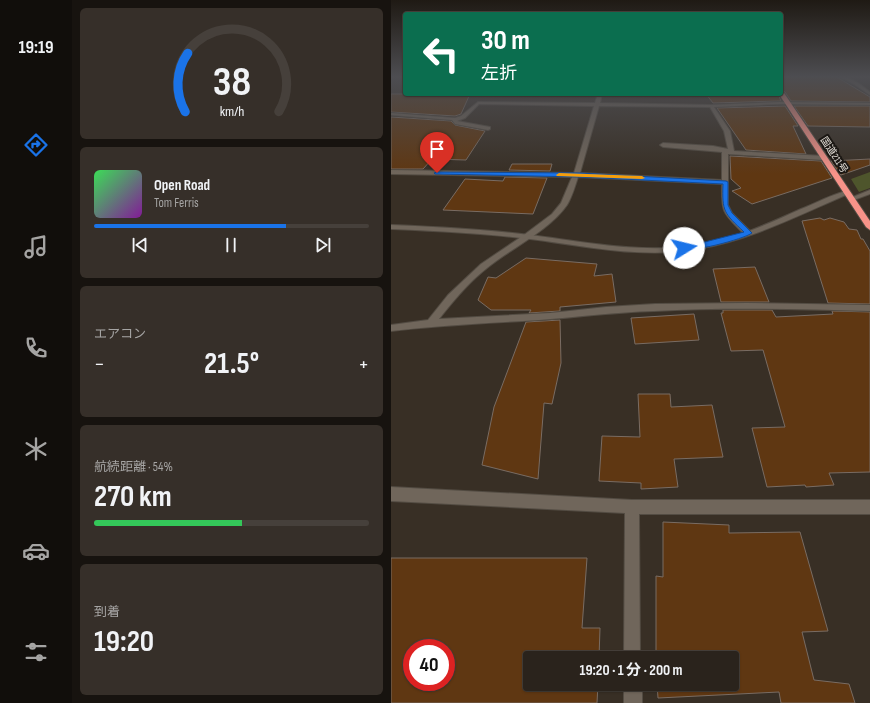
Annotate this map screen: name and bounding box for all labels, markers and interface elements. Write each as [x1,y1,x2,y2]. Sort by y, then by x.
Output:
text: 30 m [481,24,530,57]
icon: left [415,28,467,80]
text: 19:19 [18,37,54,58]
text: 38 [212,57,251,106]
text: 左折 [481,63,517,84]
text: km/h [219,102,244,119]
icon: directions [22,131,50,159]
pin [420,132,454,173]
street label: 国道211号 [818,134,850,176]
icon: arrive [426,138,448,160]
text: Open Road [154,176,210,195]
text: Tom Ferris [154,195,199,211]
position arrow [663,227,705,269]
icon: music [22,233,50,261]
icon: previous [129,234,151,256]
icon: pause [220,234,242,256]
icon: next [312,234,334,256]
text: エアコン [94,326,146,342]
icon: phone [22,334,50,362]
text: 21.5° [204,346,259,382]
text: − [94,351,105,378]
text: + [358,351,369,378]
icon: climate [22,435,50,463]
text: 航続距離 · 54% [94,459,173,475]
text: 270 km [94,479,172,515]
icon: car [22,537,50,565]
text: 到着 [94,604,120,620]
text: 19:20 [94,624,154,660]
icon: filters [22,638,50,666]
speed limit sign: 40 [403,639,455,691]
text: 19:20 · 1 分 · 200 m [580,661,682,680]

